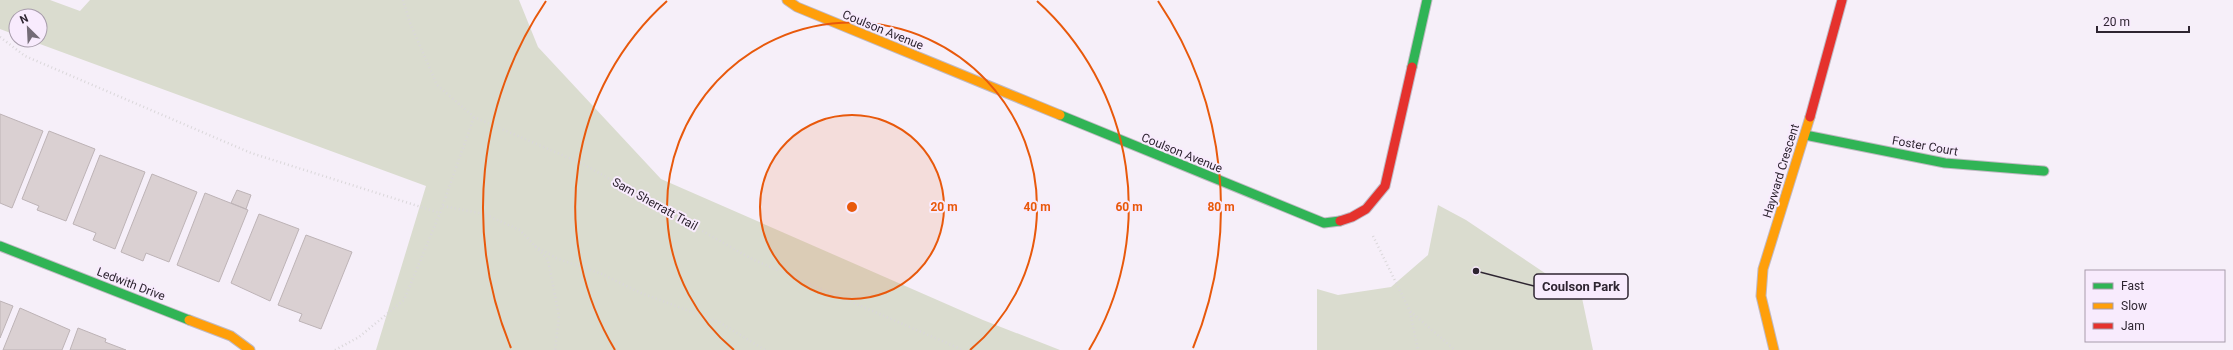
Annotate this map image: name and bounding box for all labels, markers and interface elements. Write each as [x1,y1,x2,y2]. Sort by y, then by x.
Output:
street label: Coulson Avenue [840,7,926,53]
north arrow [8,8,48,48]
scale bar [2097,8,2189,34]
text: N [18,12,31,27]
text: 20 m [2103,15,2130,29]
street label: Hayward Crescent [1760,122,1802,220]
street label: Coulson Avenue [1139,130,1225,176]
street label: Foster Court [1891,133,1959,159]
street label: Sam Sherratt Trail [610,175,700,233]
centre of rings [845,200,859,214]
text: 20 m [930,200,958,214]
text: 40 m [1023,200,1051,214]
text: 60 m [1115,200,1143,214]
text: 80 m [1207,200,1235,214]
street label: Ledwith Drive [95,265,167,303]
legend [2085,270,2225,342]
callout: Coulson Park [1534,274,1628,299]
text: Coulson Park [1542,279,1621,294]
text: Fast [2121,279,2144,293]
text: Slow [2121,299,2147,313]
text: Jam [2121,319,2145,333]

